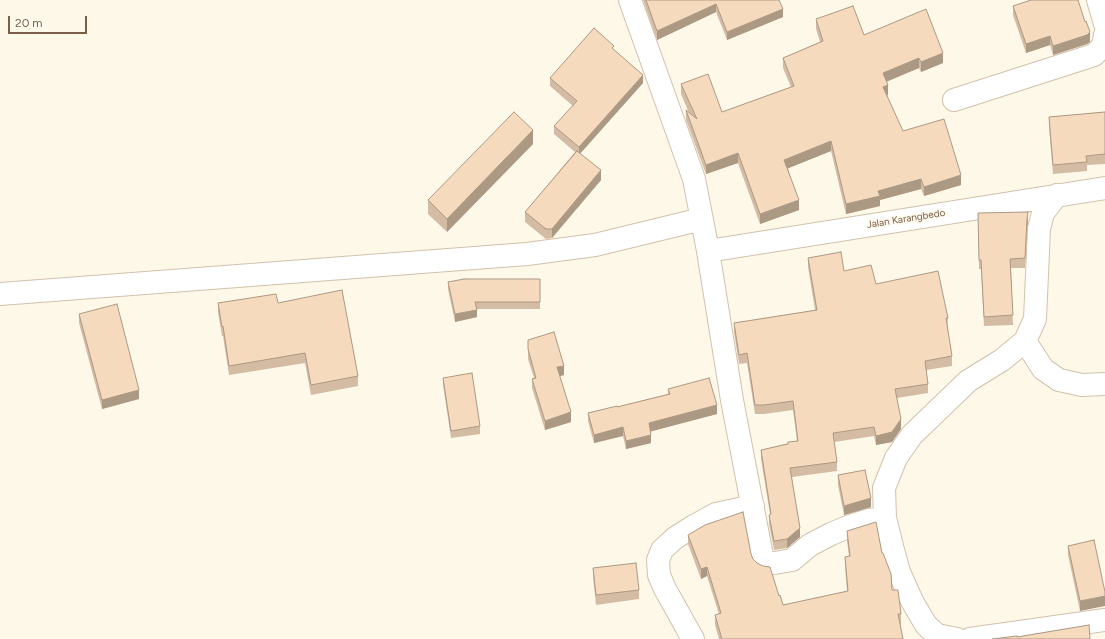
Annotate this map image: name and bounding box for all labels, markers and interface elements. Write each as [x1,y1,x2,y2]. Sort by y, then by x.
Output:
scale bar [10,8,89,34]
text: 20 m [15,16,43,30]
street label: Jalan Karangbedo [866,207,946,231]

